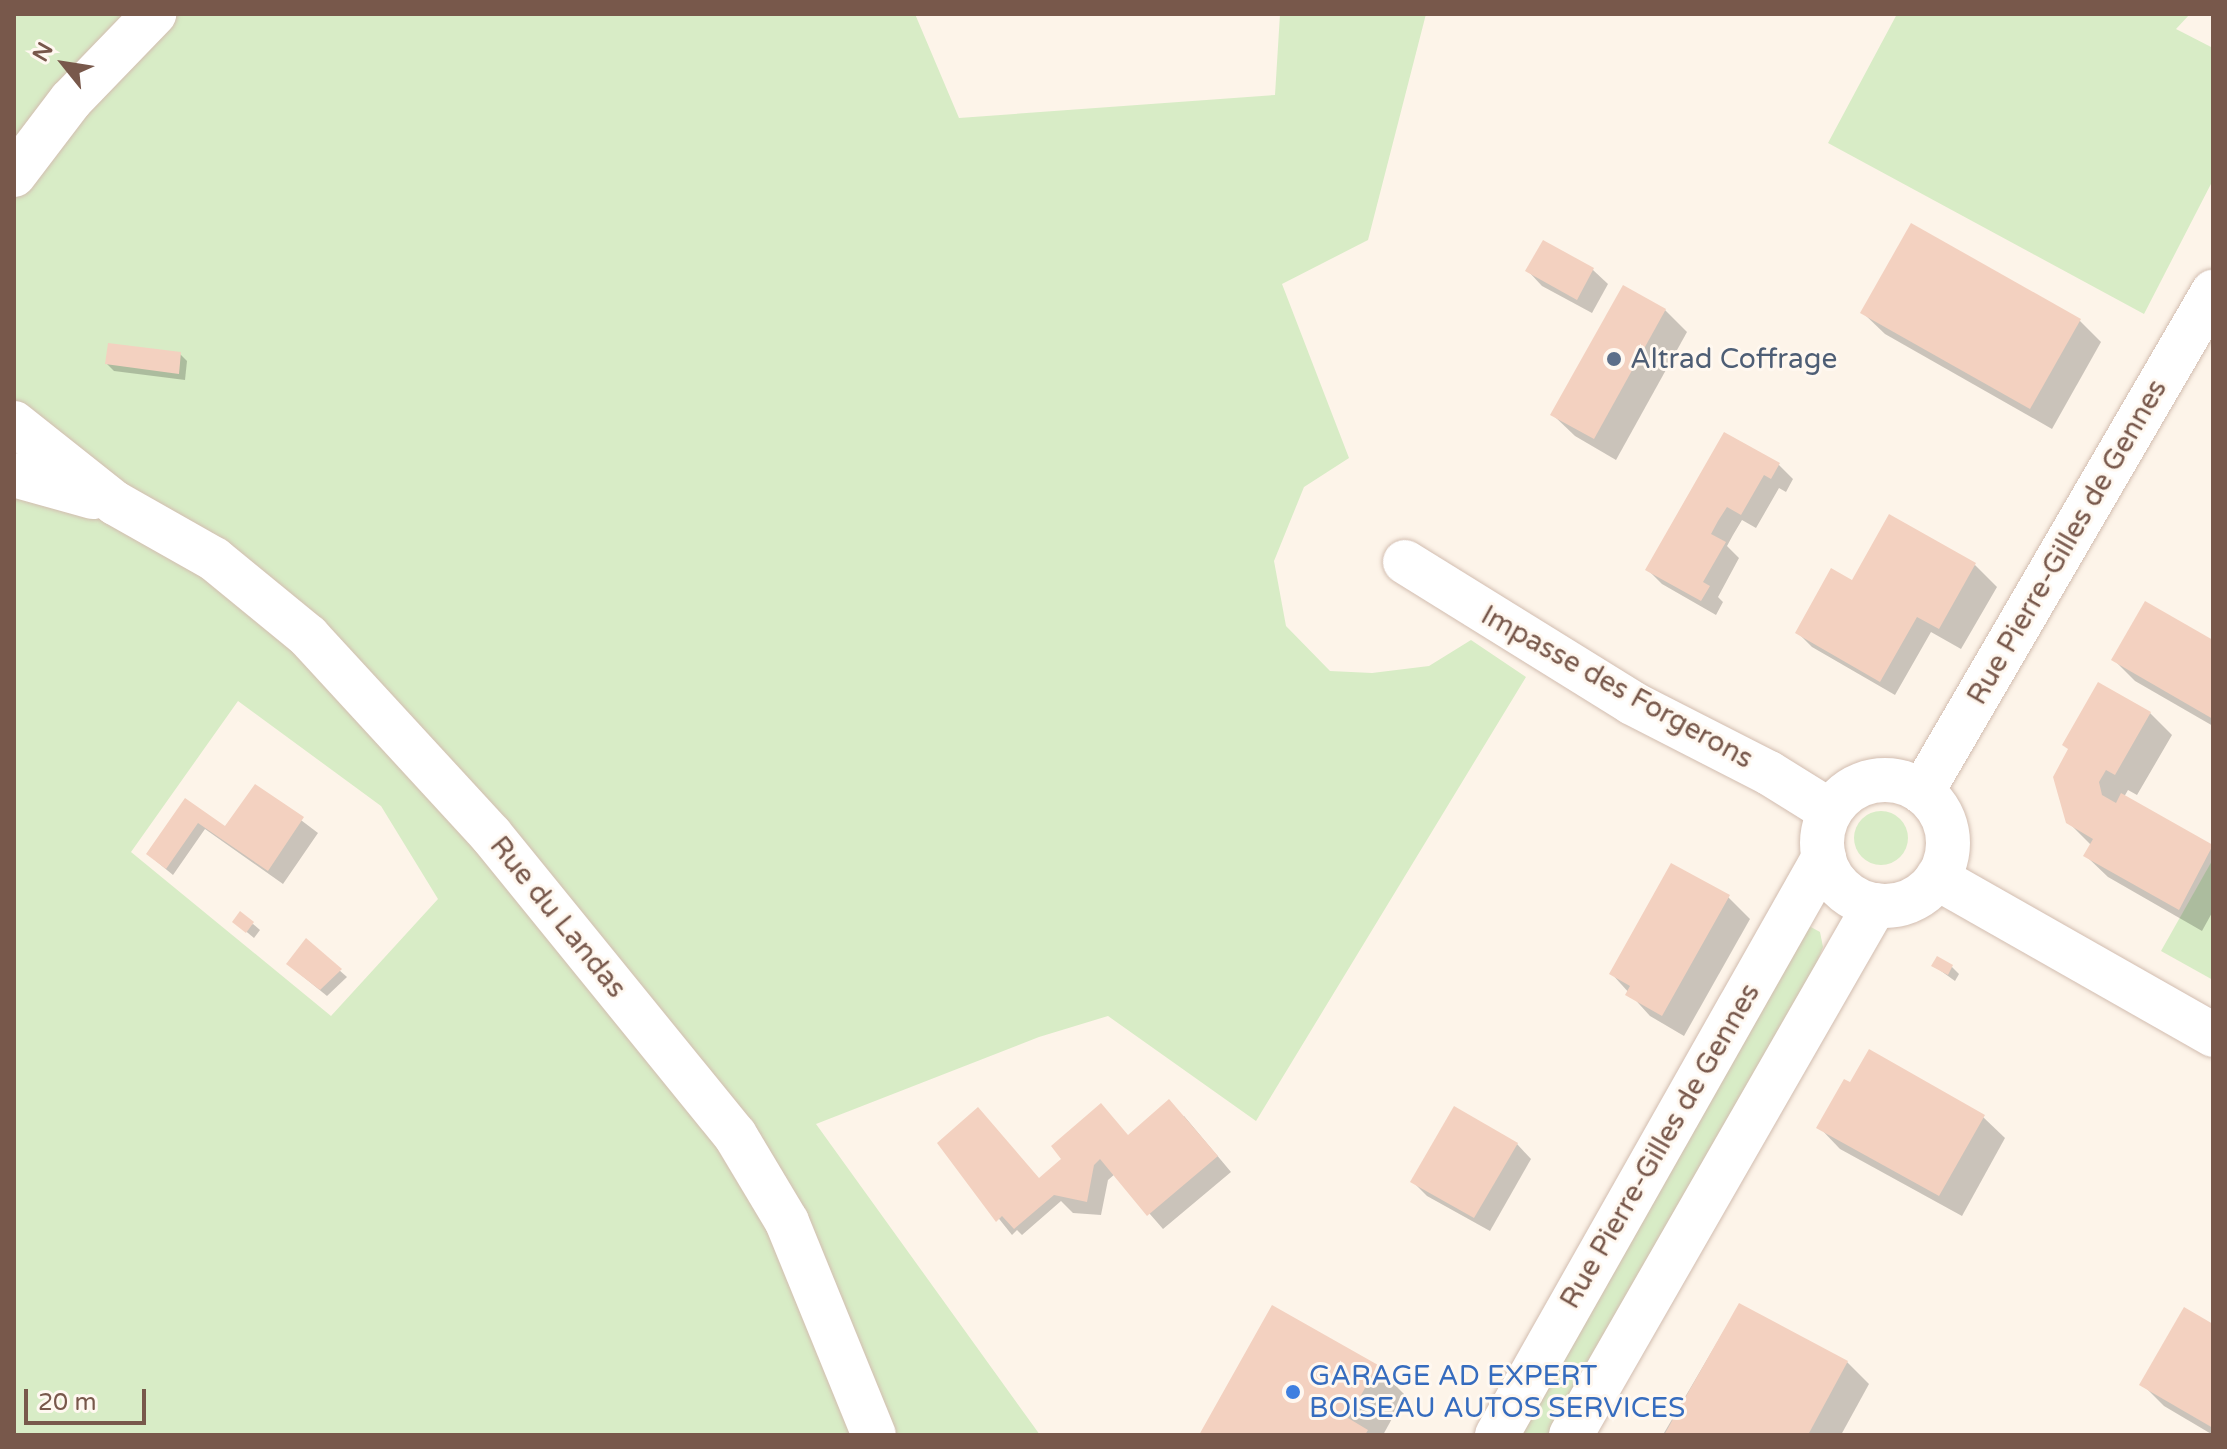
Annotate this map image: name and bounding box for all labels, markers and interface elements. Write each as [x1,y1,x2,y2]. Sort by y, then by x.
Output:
north arrow [24,24,104,104]
text: N [28,38,59,66]
place label: Altrad Coffrage [1630,342,1837,376]
marker: Altrad Coffrage [1605,350,1623,368]
street label: Rue Pierre-Gilles de Gennes [1960,373,2174,711]
street label: Impasse des Forgerons [1475,598,1759,776]
street label: Rue du Landas [483,830,633,1004]
street label: Rue Pierre-Gilles de Gennes [1553,977,1767,1315]
place label: GARAGE AD EXPERT BOISEAU AUTOS SERVICES [1309,1359,1685,1425]
scale bar [28,1373,150,1423]
marker: GARAGE AD EXPERT BOISEAU AUTOS SERVICES [1284,1383,1302,1401]
text: 20 m [38,1388,96,1417]

